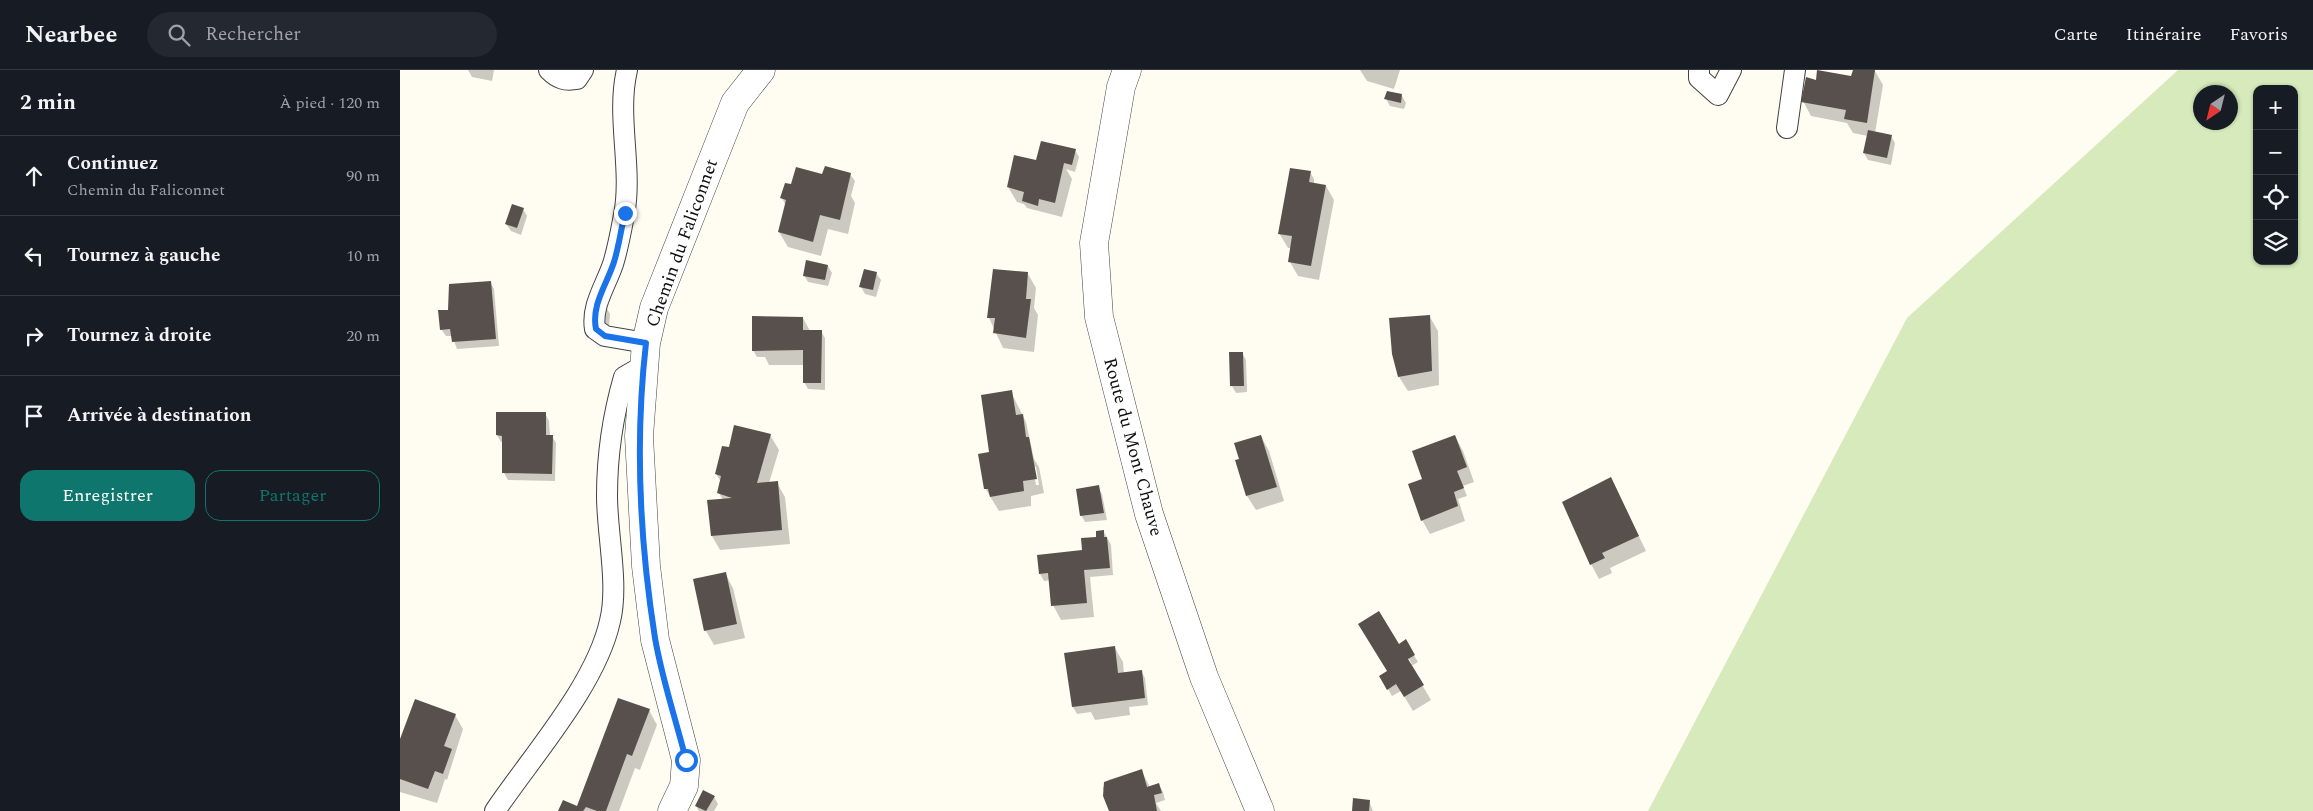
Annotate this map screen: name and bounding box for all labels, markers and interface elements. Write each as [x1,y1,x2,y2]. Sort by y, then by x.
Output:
search box [147,12,497,57]
text: Nearbee [25,17,117,53]
text: Rechercher [205,20,301,49]
icon: search [165,21,193,49]
text: Carte [2054,21,2098,48]
text: Itinéraire [2126,21,2202,48]
text: Favoris [2230,21,2288,48]
north arrow [2193,85,2238,130]
map controls [2253,85,2298,265]
button: + [2253,85,2298,130]
text: 2 min [20,87,76,119]
text: À pied · 120 m [279,91,380,115]
button: − [2253,130,2298,175]
text: Continuez [67,149,158,178]
street label: Chemin du Faliconnet [639,155,725,331]
icon: ahead [20,162,48,190]
text: 90 m [346,164,380,188]
button: locate [2253,175,2298,220]
text: Chemin du Faliconnet [67,178,225,202]
route end [614,202,637,225]
button: layers [2253,220,2298,265]
text: Tournez à gauche [67,241,220,270]
icon: left [20,242,48,270]
text: 10 m [346,244,380,268]
text: Tournez à droite [67,321,211,350]
icon: right [20,322,48,350]
text: 20 m [346,324,380,348]
street label: Route du Mont Chauve [1096,355,1170,539]
text: Arrivée à destination [67,401,251,430]
icon: arrive [20,402,48,430]
button: Enregistrer [20,470,195,521]
button: Partager [205,470,380,521]
route start [675,749,698,772]

